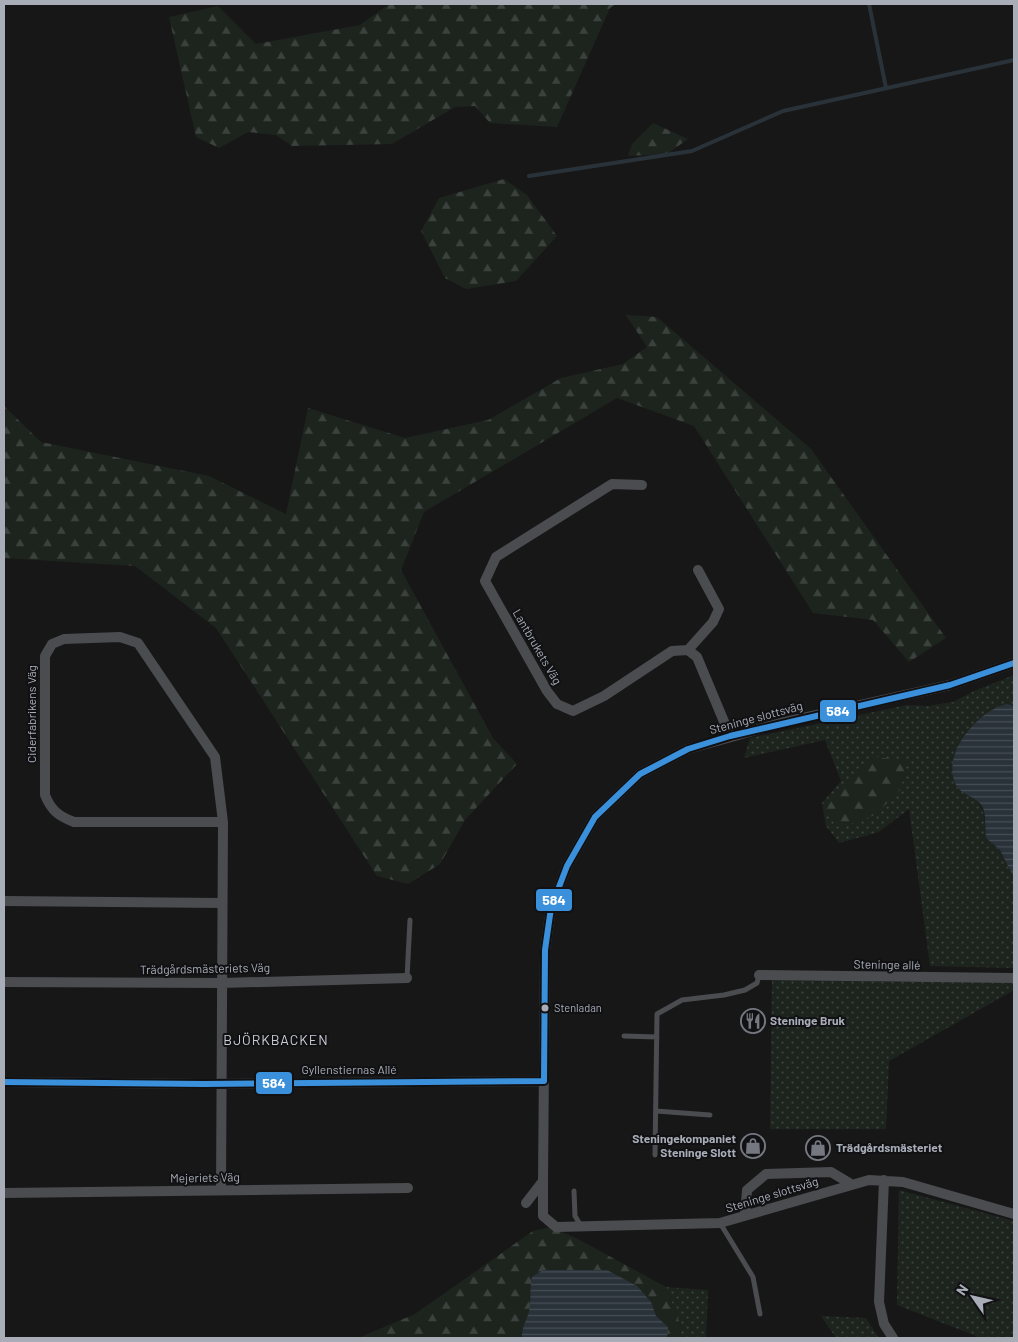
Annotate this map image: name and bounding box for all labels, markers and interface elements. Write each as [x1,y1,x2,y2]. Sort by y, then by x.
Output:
street label: Lantbrukets Väg [511,606,565,687]
street label: Ciderfabrikens Väg [24,665,38,763]
street label: Steninge slottsväg [708,698,804,736]
line badge: 584 [819,699,857,723]
text: 584 [826,702,850,719]
line badge: 584 [535,888,573,912]
text: 584 [542,891,566,908]
street label: Steninge allé [853,956,921,972]
street label: Trädgårdsmästeriets Väg [140,960,270,976]
place label: Stenladan [554,1001,602,1014]
marker: Stenladan [540,1003,550,1013]
restaurant icon: Steninge Bruk [740,1008,766,1034]
place label: Steninge Bruk [770,1013,846,1027]
district label: BJÖRKBACKEN [223,1031,329,1048]
street label: Gyllenstiernas Allé [301,1062,397,1076]
line badge: 584 [255,1071,293,1095]
text: 584 [262,1074,286,1091]
place label: Steningekompaniet Steninge Slott [632,1131,736,1159]
shop icon: Steningekompaniet Steninge Slott [740,1133,766,1159]
shop icon: Trädgårdsmästeriet [805,1135,831,1161]
place label: Trädgårdsmästeriet [836,1140,943,1154]
street label: Mejeriets Väg [170,1169,240,1185]
street label: Steninge slottsväg [724,1173,820,1215]
north arrow [948,1272,998,1322]
text: N [952,1281,971,1298]

